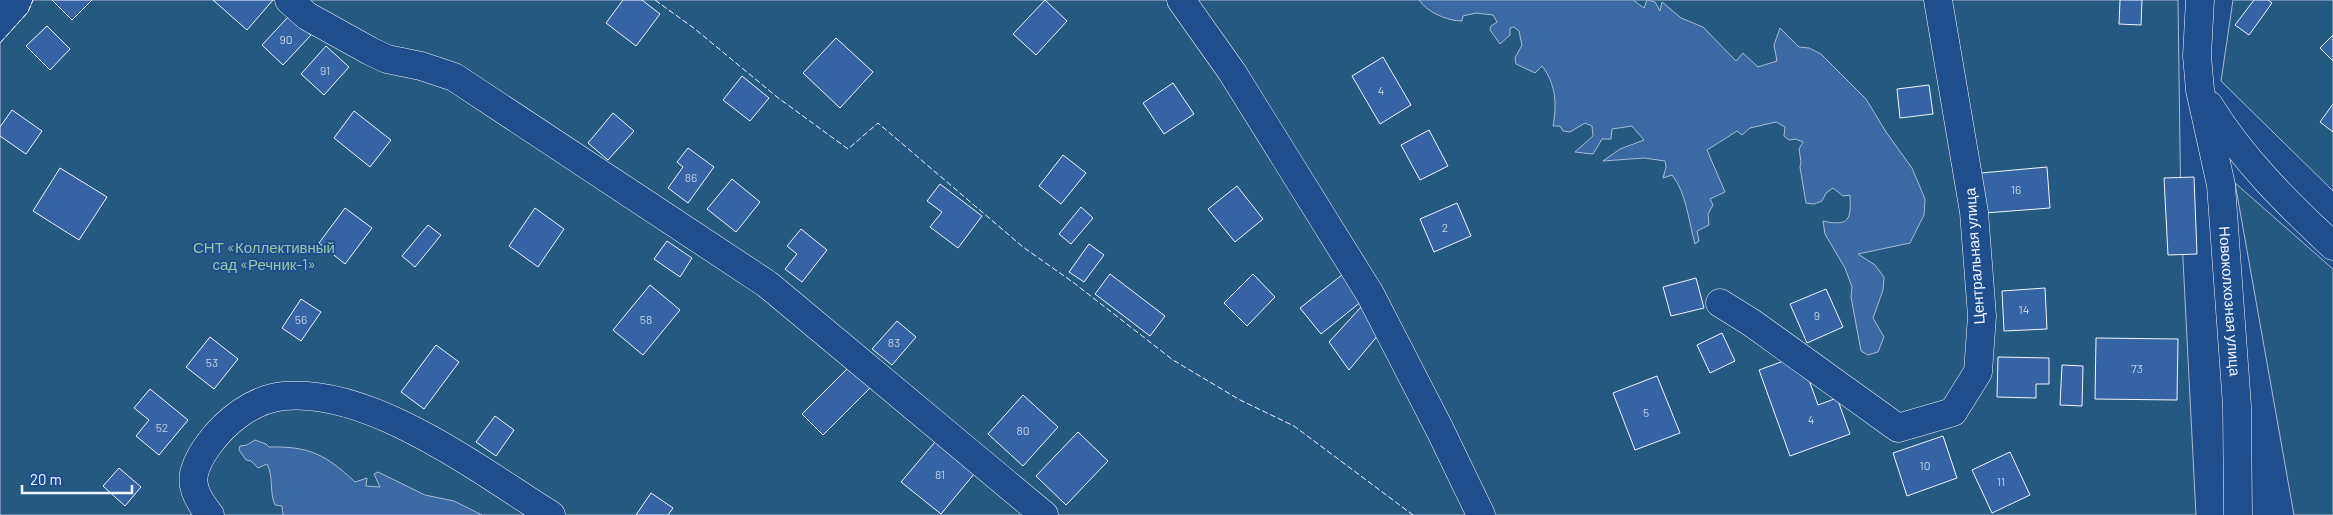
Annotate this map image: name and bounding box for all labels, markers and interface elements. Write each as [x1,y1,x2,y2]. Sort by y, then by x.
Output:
house number: 90 [279,32,293,46]
house number: 91 [320,63,330,77]
house number: 4 [1378,83,1384,97]
house number: 86 [685,170,697,184]
house number: 16 [2011,182,2021,196]
street label: Центральная улица [1960,187,1988,325]
house number: 2 [1442,220,1448,234]
street label: Новоколхозная улица [2216,226,2245,377]
park label: СНТ «Коллективный сад «Речник-1» [193,238,335,273]
house number: 14 [2019,302,2029,316]
house number: 9 [1814,308,1820,322]
house number: 56 [295,312,307,326]
house number: 58 [640,312,652,326]
house number: 83 [888,335,900,349]
house number: 53 [206,355,218,369]
house number: 73 [2131,361,2143,375]
house number: 5 [1643,405,1649,419]
house number: 4 [1808,412,1814,426]
house number: 52 [156,420,168,434]
house number: 80 [1016,423,1030,437]
house number: 10 [1920,458,1930,472]
scale bar [22,462,132,494]
house number: 81 [935,467,945,481]
text: 20 m [30,470,62,488]
house number: 11 [1997,474,2005,488]

